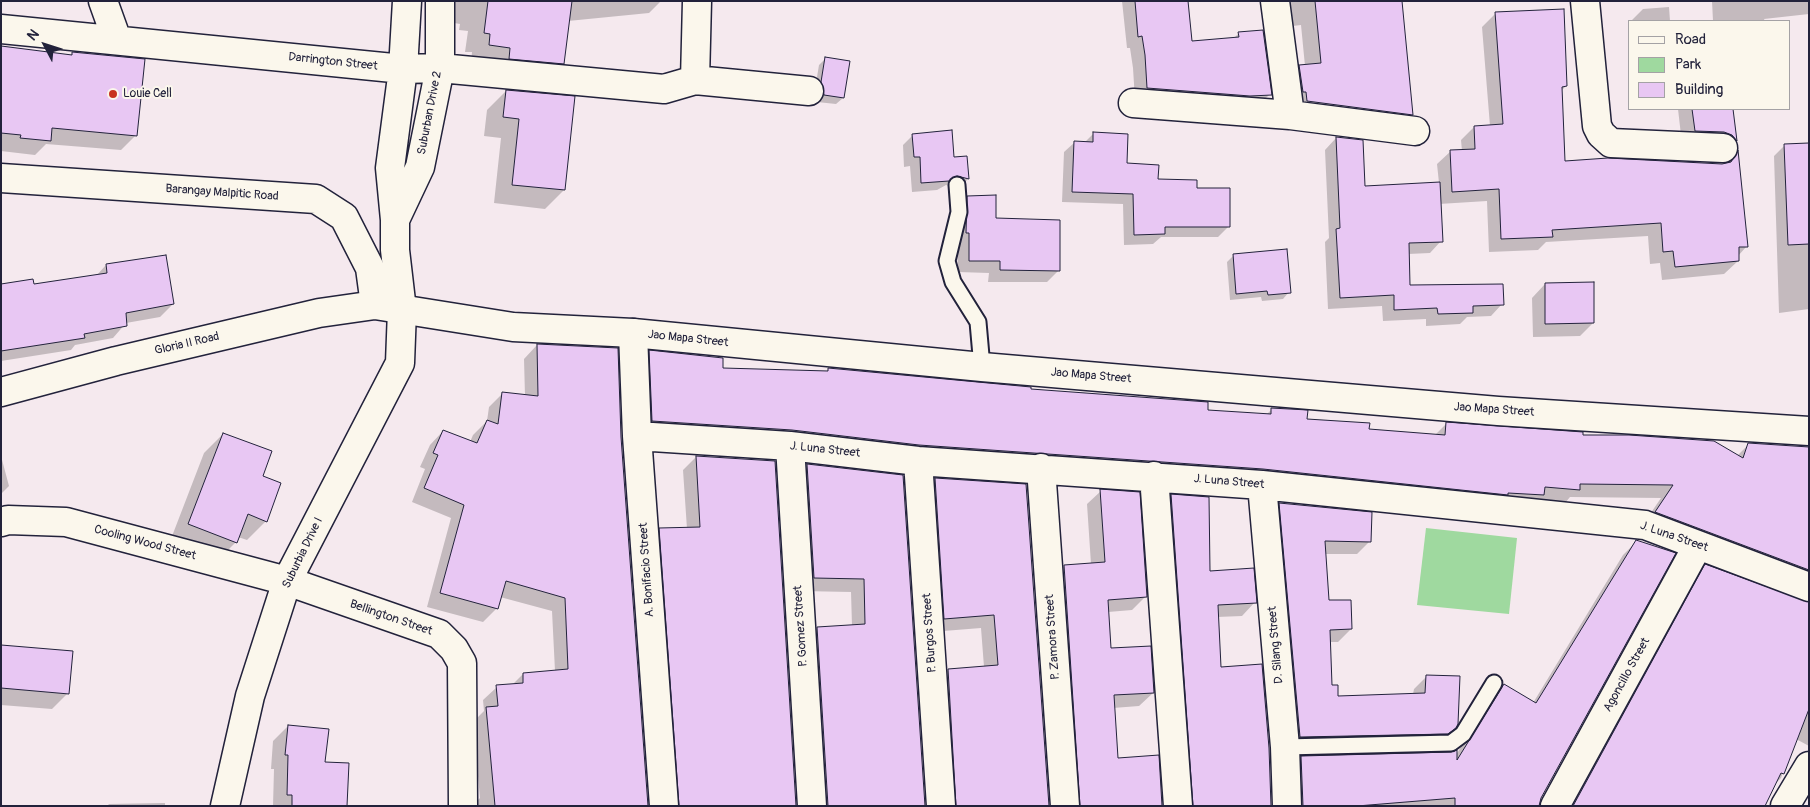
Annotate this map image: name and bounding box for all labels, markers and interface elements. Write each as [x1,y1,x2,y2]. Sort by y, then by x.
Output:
north arrow [20,20,70,70]
legend [1628,20,1790,110]
text: N [24,26,43,44]
text: Road [1675,30,1706,49]
street label: Darrington Street [288,50,378,74]
text: Park [1675,55,1701,74]
street label: Suburban Drive 2 [415,70,445,156]
text: Building [1675,80,1723,99]
place label: Louie Cell [123,87,172,101]
marker: Louie Cell [107,88,119,100]
street label: Barangay Malpitic Road [165,182,279,204]
street label: Jao Mapa Street [647,328,729,350]
street label: Gloria II Road [153,330,221,358]
street label: Jao Mapa Street [1050,365,1132,387]
street label: Jao Mapa Street [1453,400,1535,420]
street label: J. Luna Street [789,439,861,461]
street label: J. Luna Street [1193,472,1265,492]
street label: Suburbia Drive I [280,515,326,591]
street label: J. Luna Street [1638,519,1710,555]
street label: Cooling Wood Street [93,522,197,564]
street label: A. Bonifacio Street [637,522,657,618]
street label: P. Gomez Street [791,585,811,667]
street label: P. Burgos Street [920,593,940,673]
street label: P. Zamora Street [1043,594,1063,680]
street label: Bellington Street [348,597,434,639]
street label: D. Silang Street [1265,606,1287,684]
street label: Agoncillo Street [1601,635,1653,715]

